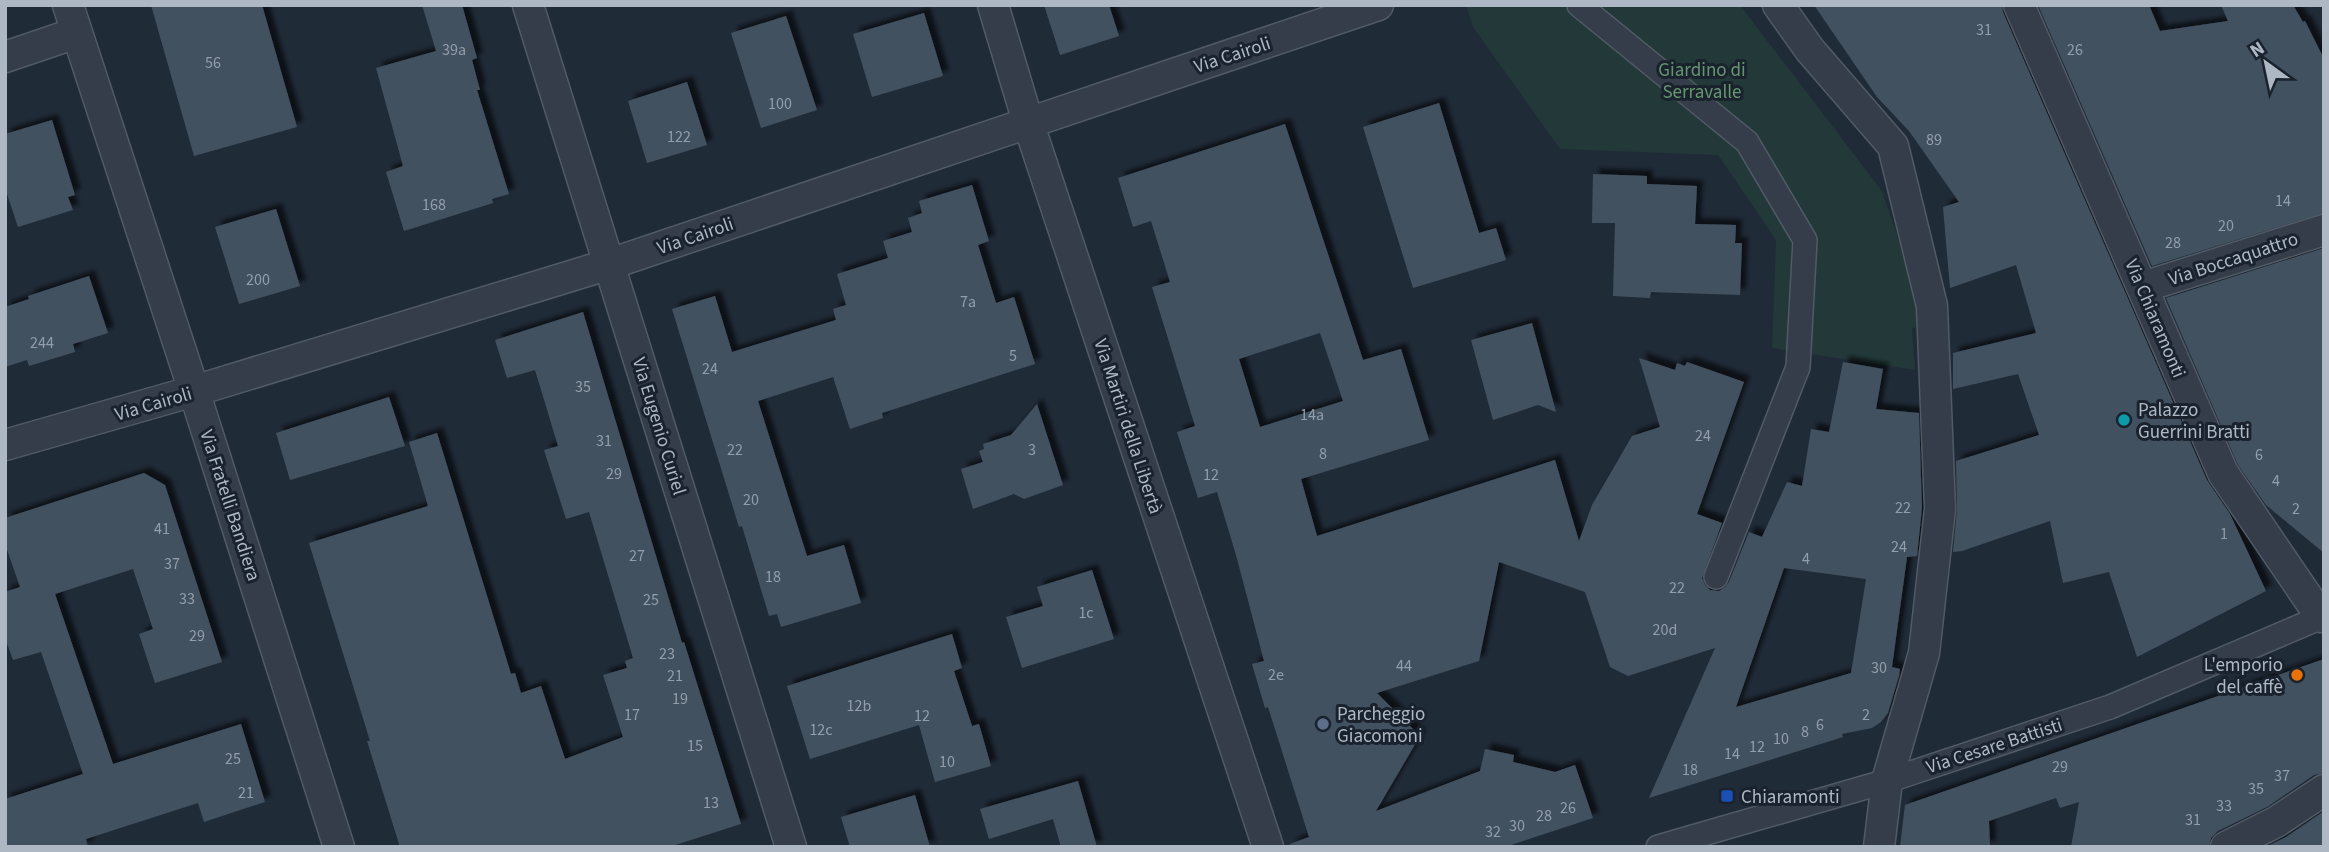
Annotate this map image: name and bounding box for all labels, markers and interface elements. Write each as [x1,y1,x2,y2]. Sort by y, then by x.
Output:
house number: 31 [1976,19,1992,41]
north arrow [2231,28,2301,98]
street label: Via Cairoli [1191,30,1274,80]
text: N [2245,35,2270,65]
house number: 39a [442,39,466,61]
house number: 26 [2067,39,2083,61]
house number: 56 [205,52,221,74]
park label: Giardino di Serravalle [1658,57,1746,106]
house number: 100 [768,93,792,115]
house number: 122 [667,126,691,148]
house number: 89 [1926,129,1942,151]
house number: 14 [2275,190,2291,212]
house number: 168 [422,194,446,216]
street label: Via Cairoli [654,211,737,262]
house number: 20 [2218,215,2234,237]
street label: Via Boccaquattro [2165,226,2302,293]
house number: 28 [2165,232,2181,254]
street label: Via Chiaramonti [2117,255,2192,382]
house number: 200 [246,269,270,291]
house number: 7a [960,291,976,313]
house number: 244 [30,332,54,354]
street label: Via Martiri della Libertà [1086,335,1169,518]
house number: 5 [1009,345,1017,367]
street label: Via Eugenio Curiel [625,354,692,499]
house number: 24 [702,358,718,380]
house number: 35 [575,376,591,398]
street label: Via Cairoli [112,381,195,428]
place label: Palazzo Guerrini Bratti [2138,397,2250,446]
house number: 14a [1300,404,1324,426]
marker: Palazzo Guerrini Bratti [2116,412,2132,428]
house number: 24 [1695,425,1711,447]
street label: Via Fratelli Bandiera [192,426,267,585]
house number: 31 [596,430,612,452]
house number: 22 [727,439,743,461]
house number: 3 [1028,439,1036,461]
house number: 8 [1319,443,1327,465]
house number: 6 [2255,444,2263,466]
house number: 29 [606,463,622,485]
house number: 12 [1203,464,1219,486]
house number: 4 [2272,470,2280,492]
house number: 20 [743,489,759,511]
house number: 22 [1895,497,1911,519]
house number: 2 [2292,498,2300,520]
house number: 41 [154,518,170,540]
house number: 1 [2220,523,2228,545]
house number: 24 [1891,536,1907,558]
house number: 27 [629,545,645,567]
house number: 4 [1802,548,1810,570]
house number: 37 [164,553,180,575]
house number: 18 [765,566,781,588]
house number: 22 [1669,577,1685,599]
house number: 33 [179,588,195,610]
house number: 25 [643,589,659,611]
house number: 1c [1078,602,1094,624]
house number: 20d [1653,619,1677,641]
house number: 29 [189,625,205,647]
house number: 23 [659,643,675,665]
place label: L'emporio del caffè [2204,652,2283,701]
house number: 44 [1396,655,1412,677]
house number: 30 [1871,657,1887,679]
house number: 2e [1268,664,1284,686]
house number: 21 [667,665,683,687]
marker: L'emporio del caffè [2289,667,2305,683]
house number: 19 [672,688,688,710]
house number: 12b [847,695,872,717]
place label: Parcheggio Giacomoni [1337,701,1425,750]
house number: 17 [624,704,640,726]
house number: 2 [1862,704,1870,726]
house number: 12 [914,705,930,727]
street label: Via Cesare Battisti [1923,712,2066,781]
house number: 6 [1816,714,1824,736]
marker: Parcheggio Giacomoni [1315,716,1331,732]
house number: 12c [809,719,833,741]
house number: 8 [1801,721,1809,743]
house number: 10 [1773,728,1789,750]
house number: 15 [687,735,703,757]
house number: 12 [1749,736,1765,758]
house number: 14 [1724,743,1740,765]
house number: 25 [225,748,241,770]
house number: 10 [939,751,955,773]
house number: 29 [2052,756,2068,778]
house number: 18 [1682,759,1698,781]
house number: 37 [2274,765,2290,787]
house number: 35 [2248,778,2264,800]
house number: 21 [238,782,254,804]
place label: Chiaramonti [1741,784,1840,811]
marker: Chiaramonti [1719,788,1735,804]
house number: 13 [703,792,719,814]
house number: 33 [2216,795,2232,817]
house number: 26 [1560,797,1576,819]
house number: 28 [1536,805,1552,827]
house number: 31 [2185,809,2201,831]
house number: 30 [1509,815,1525,837]
house number: 32 [1485,821,1501,843]

